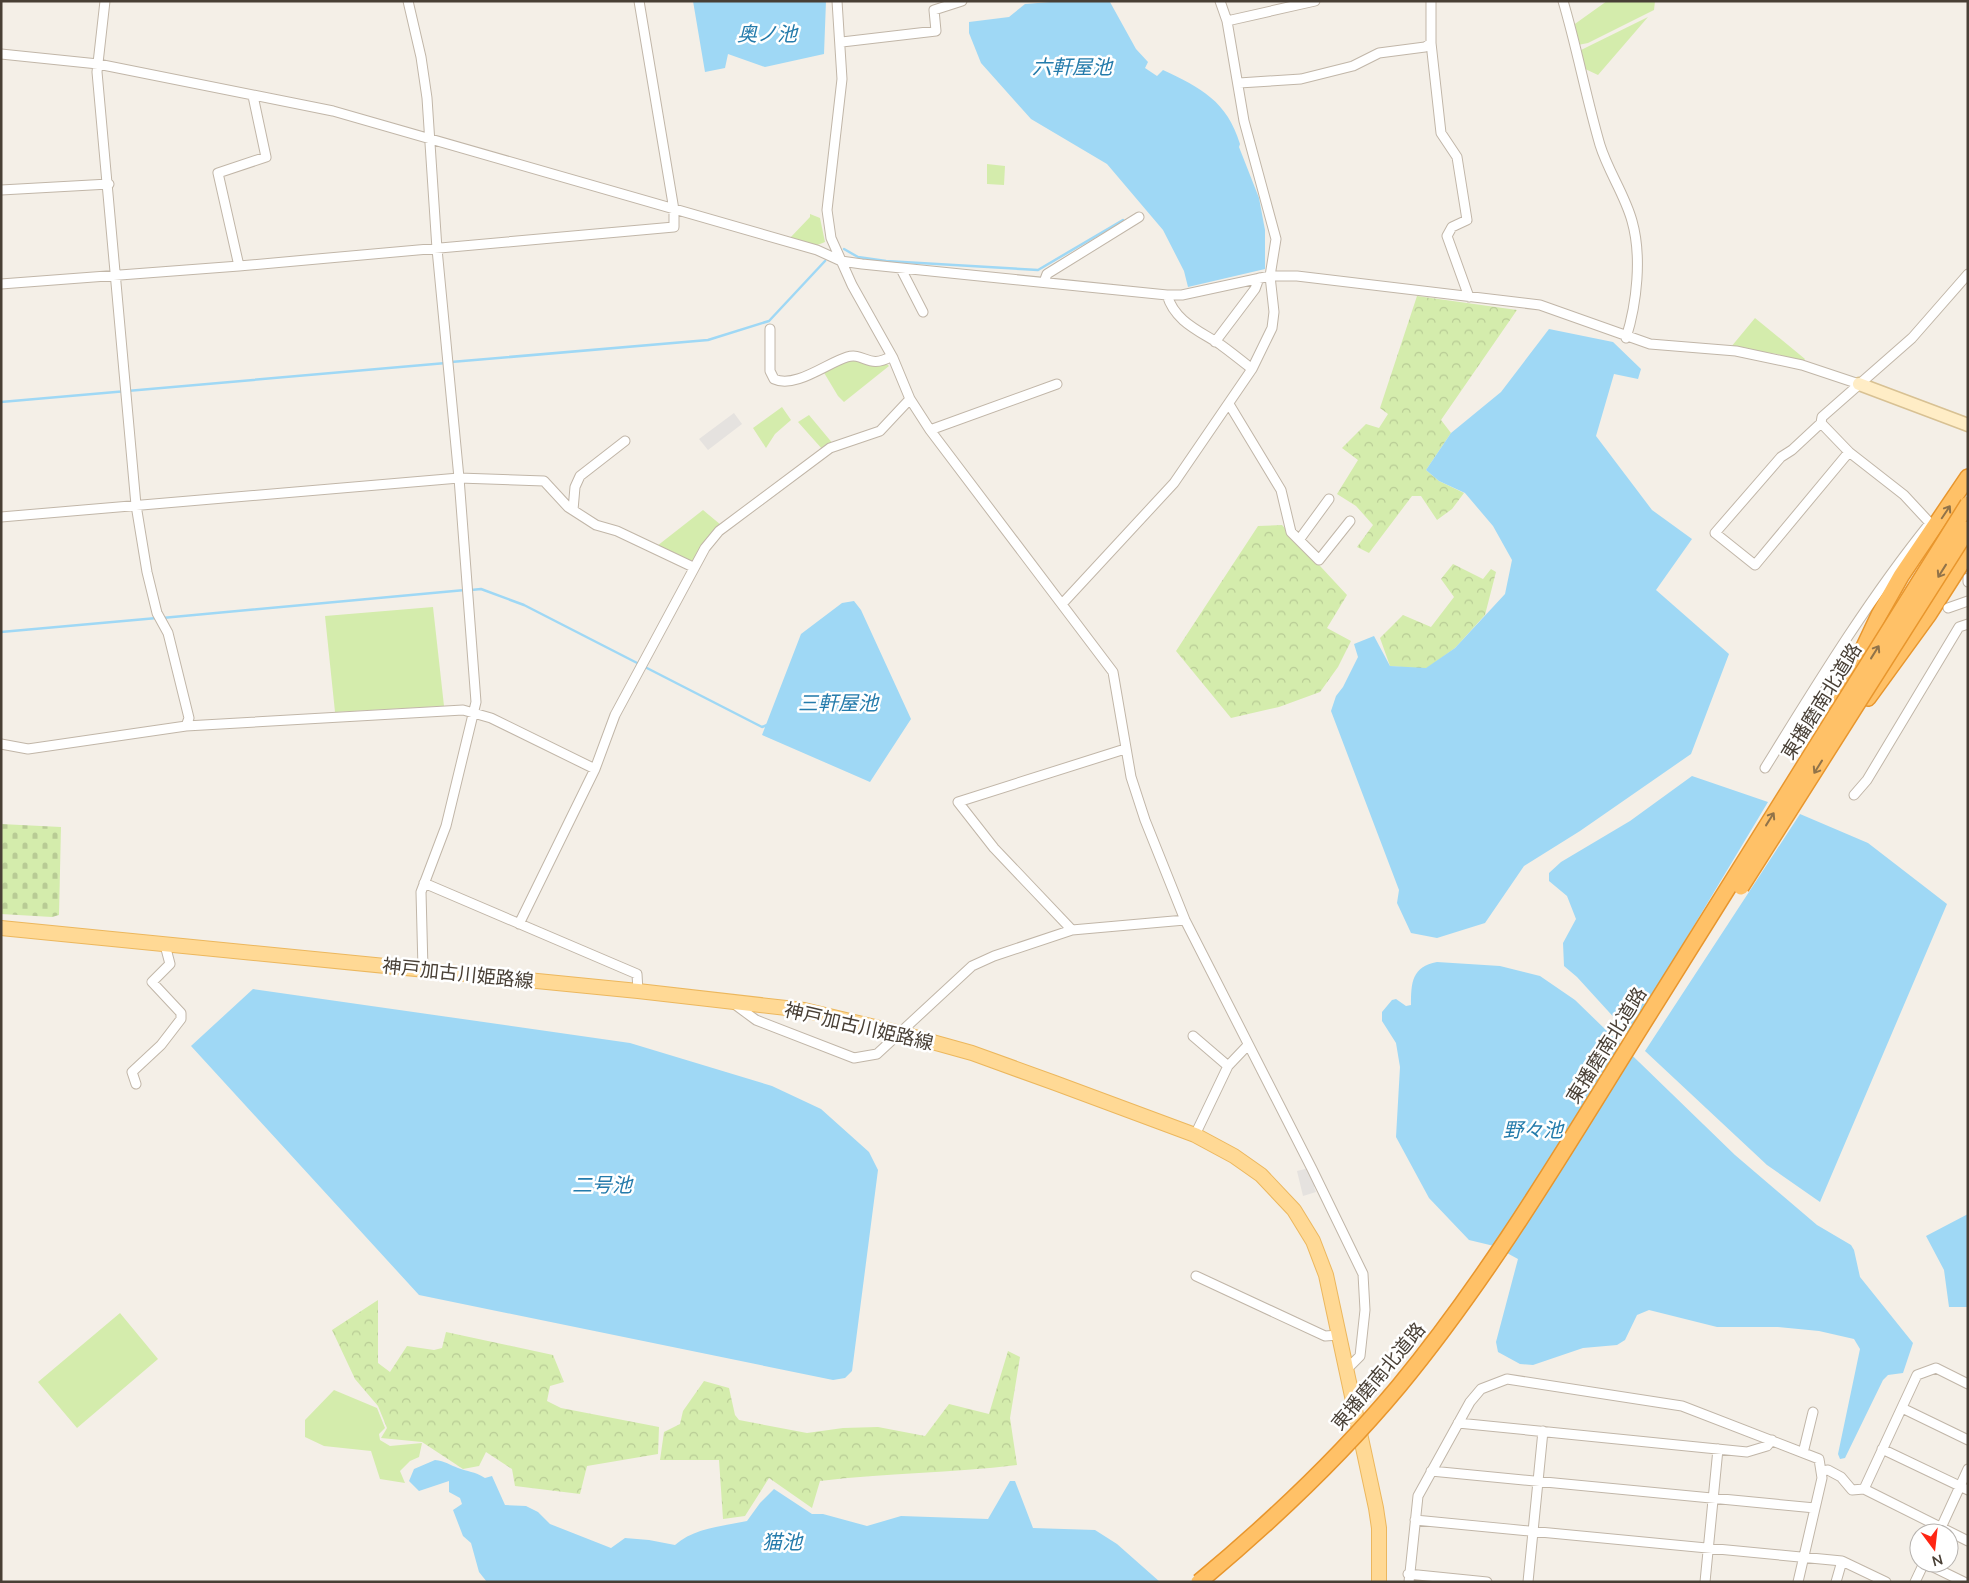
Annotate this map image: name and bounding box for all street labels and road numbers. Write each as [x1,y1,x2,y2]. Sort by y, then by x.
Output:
street label: 東播磨南北道路 [1776,638,1866,764]
street label: 神戸加古川姫路線 [381,953,535,993]
street label: 東播磨南北道路 [1561,982,1651,1108]
street label: 神戸加古川姫路線 [782,997,936,1055]
street label: 東播磨南北道路 [1326,1317,1430,1435]

